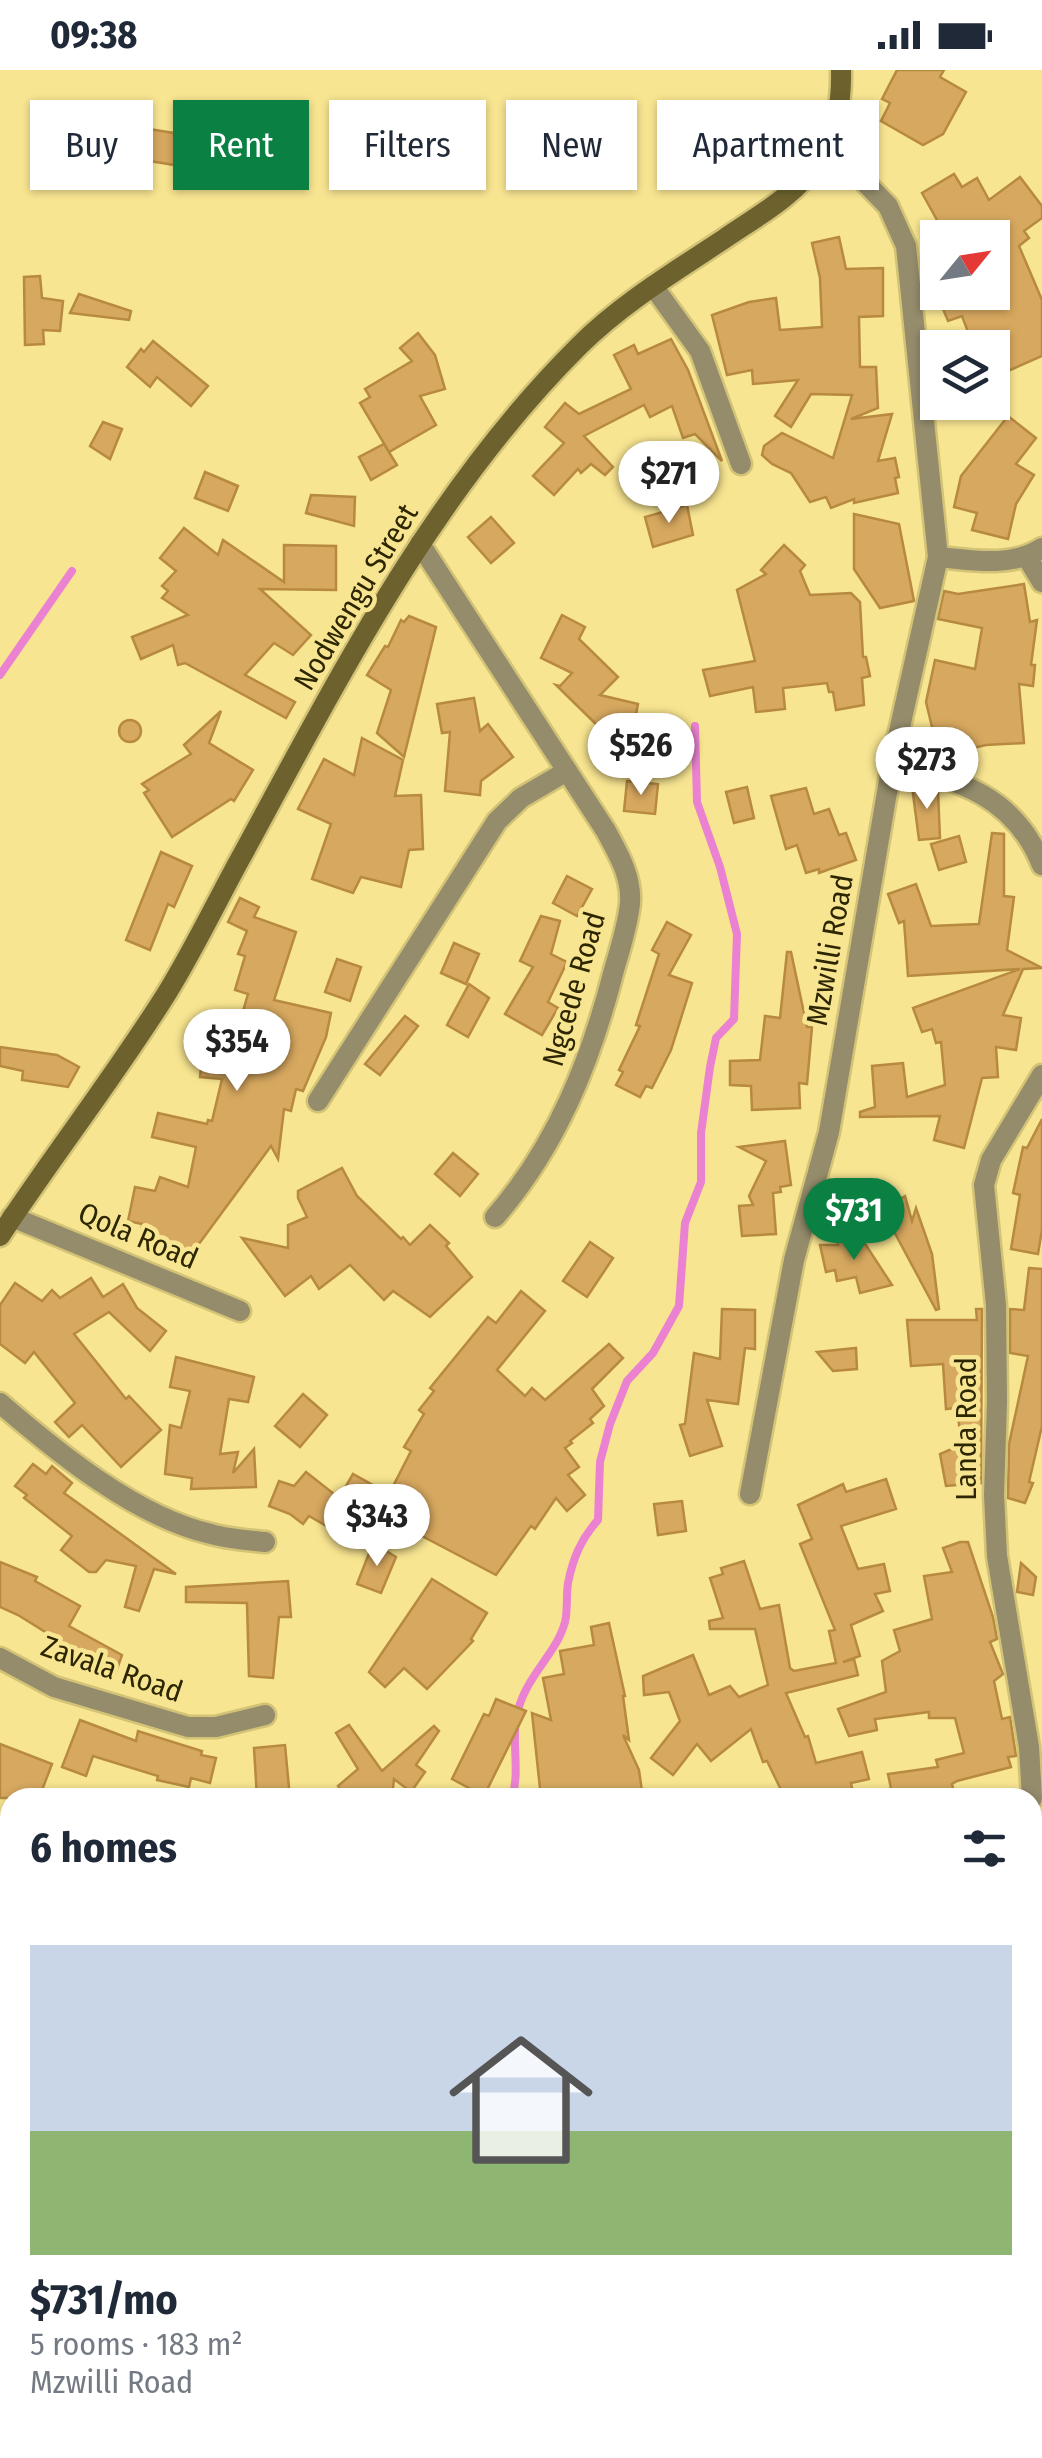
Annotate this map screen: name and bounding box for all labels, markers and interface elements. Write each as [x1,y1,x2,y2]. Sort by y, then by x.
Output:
text: 09:38 [50,12,137,58]
chip: Buy [30,100,153,190]
chip: Rent [173,100,309,190]
chip: Filters [329,100,486,190]
chip: New [506,100,637,190]
chip: Apartment [657,100,879,190]
north arrow [920,220,1010,310]
map controls [920,220,1010,420]
button: layers [920,330,1010,420]
pin: $271 [610,441,728,526]
text: $271 [640,454,698,492]
street label: Nodwengu Street [286,497,426,697]
pin: $526 [582,713,700,798]
text: $526 [610,726,672,764]
pin: $273 [868,727,986,812]
text: $273 [898,740,956,778]
street label: Mzwilli Road [799,872,861,1028]
street label: Ngcede Road [535,908,613,1070]
pin: $354 [178,1009,296,1094]
text: $354 [205,1022,269,1060]
pin: $731 [795,1178,913,1263]
text: $731 [825,1191,883,1229]
street label: Qola Road [73,1195,203,1277]
street label: Landa Road [948,1357,984,1501]
pin: $343 [318,1484,436,1569]
text: $343 [346,1497,408,1535]
street label: Zavala Road [37,1628,187,1710]
icon: filters [957,1821,1012,1876]
text: 6 homes [30,1823,177,1873]
icon: home [431,2010,611,2190]
text: $731/mo [30,2275,178,2325]
text: 5 rooms · 183 m² [30,2325,243,2363]
text: Mzwilli Road [30,2363,193,2401]

